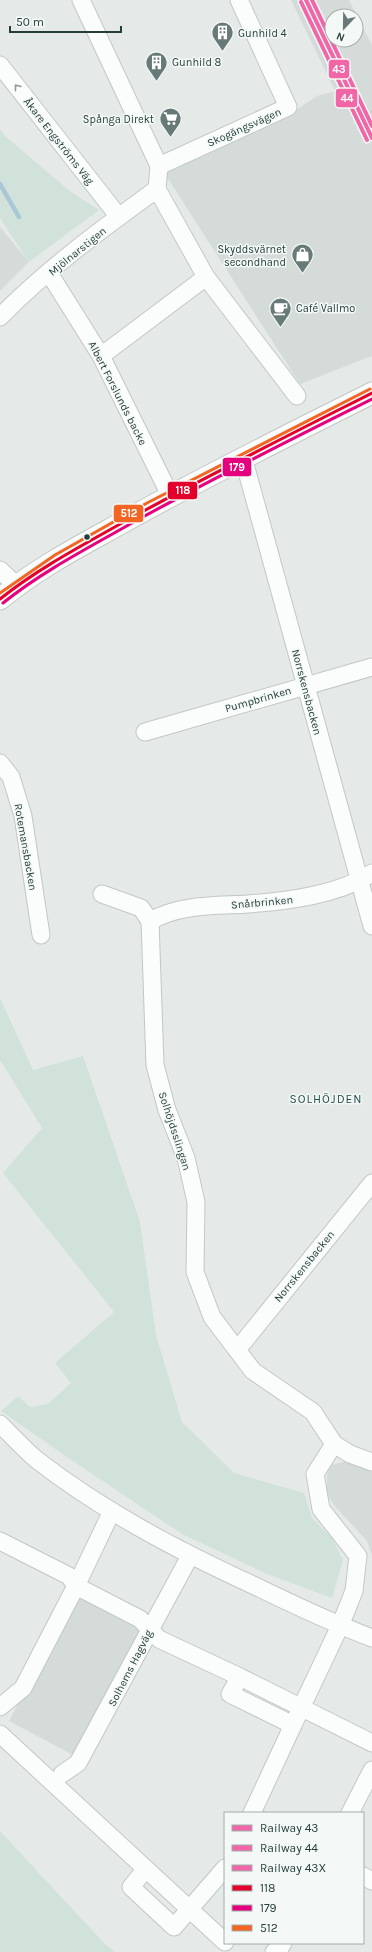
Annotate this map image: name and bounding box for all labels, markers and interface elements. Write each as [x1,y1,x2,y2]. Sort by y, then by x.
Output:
scale bar [10,8,121,34]
north arrow [324,8,364,48]
text: 50 m [16,15,44,29]
building icon: Gunhild 4 [209,20,235,53]
place label: Gunhild 4 [238,27,287,40]
text: N [334,29,347,44]
building icon: Gunhild 8 [144,49,170,82]
place label: Gunhild 8 [172,56,222,69]
line badge: 43 [328,59,350,79]
text: 43 [332,63,346,76]
one-way arrow [15,84,22,91]
line badge: 44 [335,88,358,108]
text: 44 [340,92,354,105]
street label: Åkare Engströms Väg [21,95,98,188]
street label: Skogängsvägen [205,105,283,150]
supermarket icon: Spånga Direkt [157,106,183,139]
place label: Spånga Direkt [83,113,154,126]
street label: Mjölnarstigen [46,224,109,279]
shop icon: Skyddsvärnet secondhand [289,242,315,275]
place label: Skyddsvärnet secondhand [217,243,286,269]
cafe icon: Café Vallmo [267,295,293,328]
place label: Café Vallmo [296,302,355,315]
street label: Albert Forslunds backe [86,339,150,448]
line badge: 179 [222,457,252,477]
text: 179 [229,461,245,474]
line badge: 118 [167,481,198,500]
text: 118 [176,484,190,497]
line badge: 512 [113,504,144,523]
text: 512 [121,507,138,520]
unlabelled marker [82,532,92,542]
street label: Norrskensbacken [289,648,324,736]
street label: Pumpbrinken [223,684,293,715]
street label: Rotemansbacken [11,803,40,892]
street label: Snårbrinken [230,893,294,912]
street label: Solhöjdsslingan [156,1090,193,1172]
district label: SOLHÖJDEN [289,1092,363,1106]
street label: Norrskensbacken [272,1228,337,1305]
street label: Solhems Hagväg [106,1627,156,1709]
legend [224,1812,364,1944]
text: Railway 43 [260,1821,318,1835]
text: Railway 44 [260,1841,318,1855]
text: Railway 43X [260,1861,326,1875]
text: 118 [260,1881,275,1895]
text: 179 [260,1901,277,1915]
text: 512 [260,1921,278,1935]

